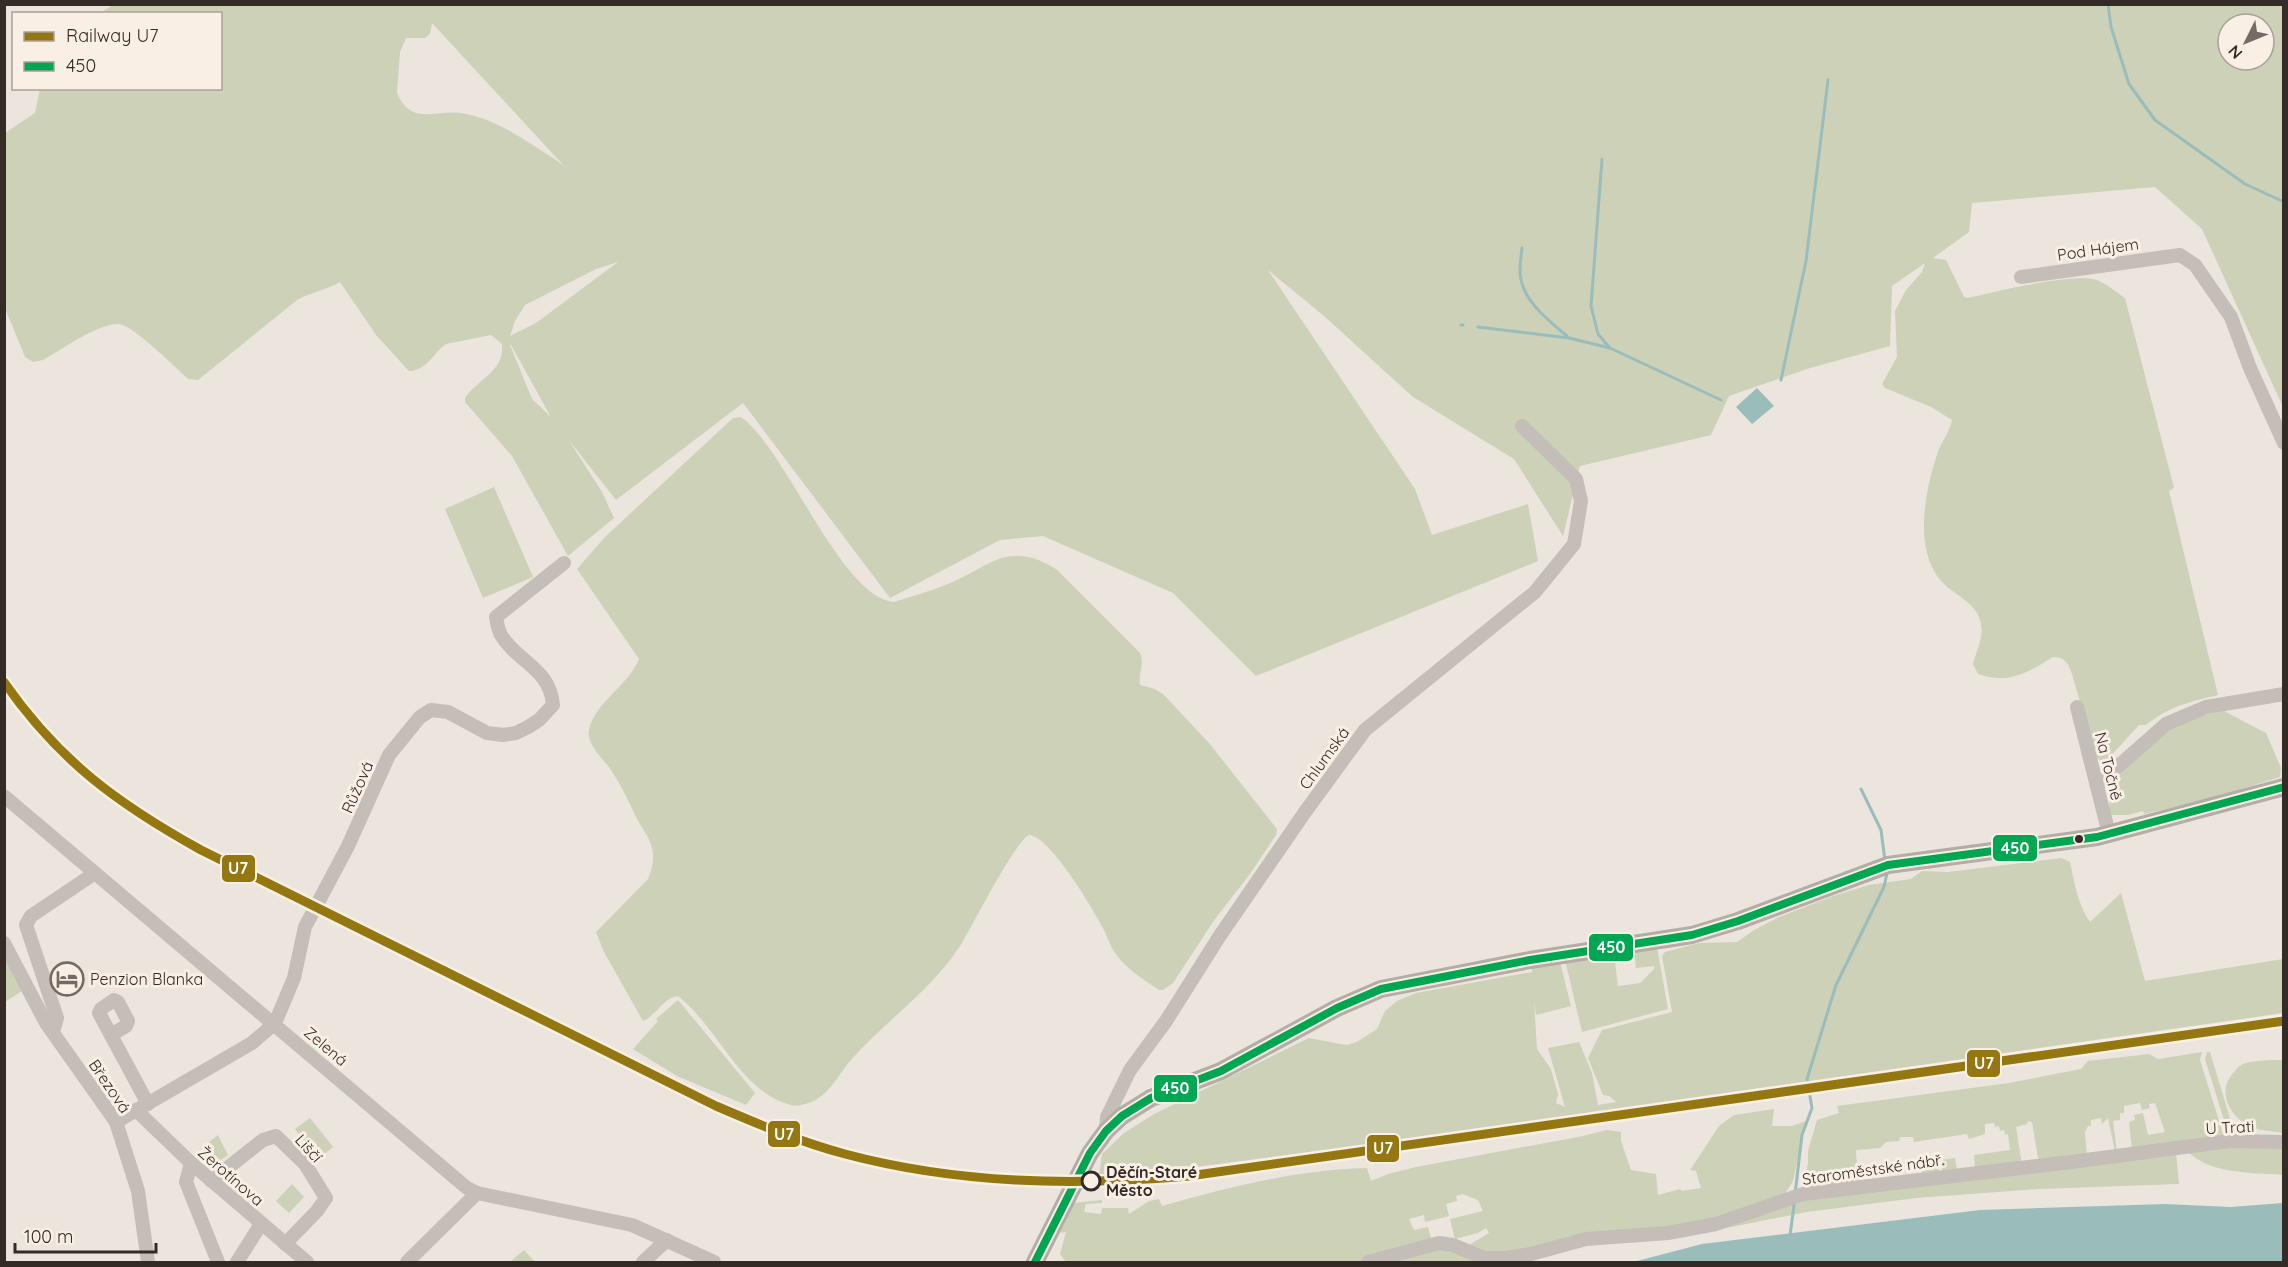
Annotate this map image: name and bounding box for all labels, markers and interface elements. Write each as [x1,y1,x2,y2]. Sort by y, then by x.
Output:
legend [12,12,222,90]
north arrow [2216,12,2276,72]
text: Railway U7 [66,24,158,47]
text: N [2224,41,2246,63]
text: 450 [66,54,96,77]
street label: Pod Hájem [2056,233,2140,265]
street label: Chlumská [1295,723,1353,793]
street label: Na Točně [2091,730,2127,802]
street label: Růžová [337,758,377,816]
unlabelled marker [2073,833,2085,845]
line badge: 450 [1992,834,2038,862]
text: 450 [2001,838,2029,858]
line badge: U7 [221,854,256,883]
text: U7 [228,858,248,878]
line badge: 450 [1588,933,1634,962]
text: 450 [1597,937,1625,957]
hotel icon: Penzion Blanka [49,961,85,997]
place label: Penzion Blanka [90,969,203,989]
street label: Zelená [300,1022,352,1070]
line badge: U7 [1966,1049,2001,1078]
text: U7 [1974,1053,1994,1073]
street label: Březová [85,1055,135,1117]
line badge: 450 [1153,1074,1198,1103]
text: 450 [1161,1078,1189,1098]
street label: U Trati [2205,1116,2255,1138]
line badge: U7 [767,1120,801,1148]
text: U7 [774,1124,794,1144]
street label: Liščí [291,1130,327,1167]
line badge: U7 [1366,1134,1400,1163]
text: U7 [1373,1138,1393,1158]
street label: Žerotínova [194,1142,268,1210]
street label: Staroměstské nábř. [1801,1149,1945,1189]
place label: Děčín-Staré Město [1106,1162,1197,1200]
marker: Děčín-Staré Město [1081,1171,1101,1191]
scale bar [15,1216,156,1254]
text: 100 m [24,1225,73,1248]

